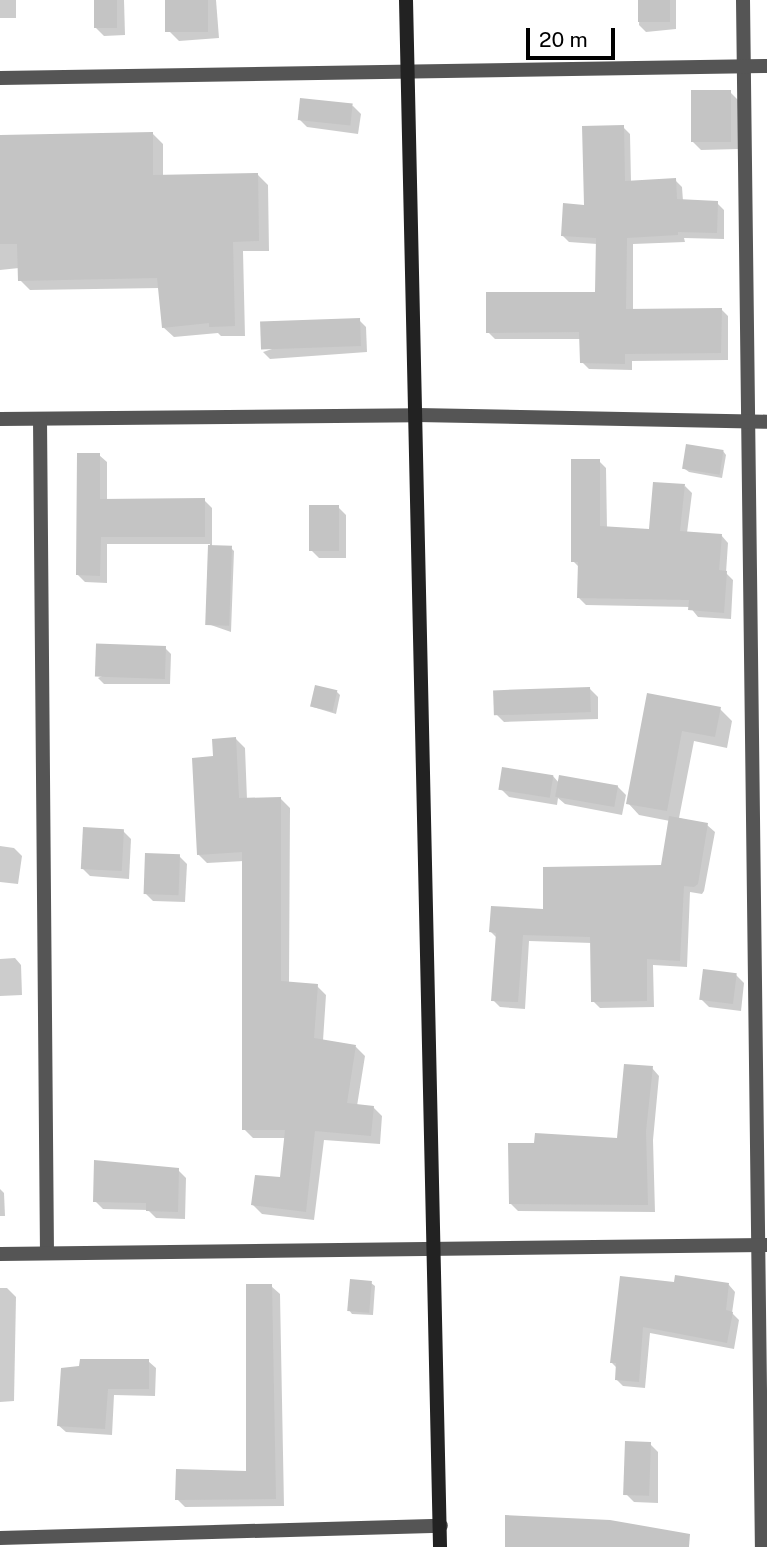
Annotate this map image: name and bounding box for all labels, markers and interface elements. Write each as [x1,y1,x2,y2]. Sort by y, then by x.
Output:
scale bar [529,14,618,58]
text: 20 m [539,27,588,52]

